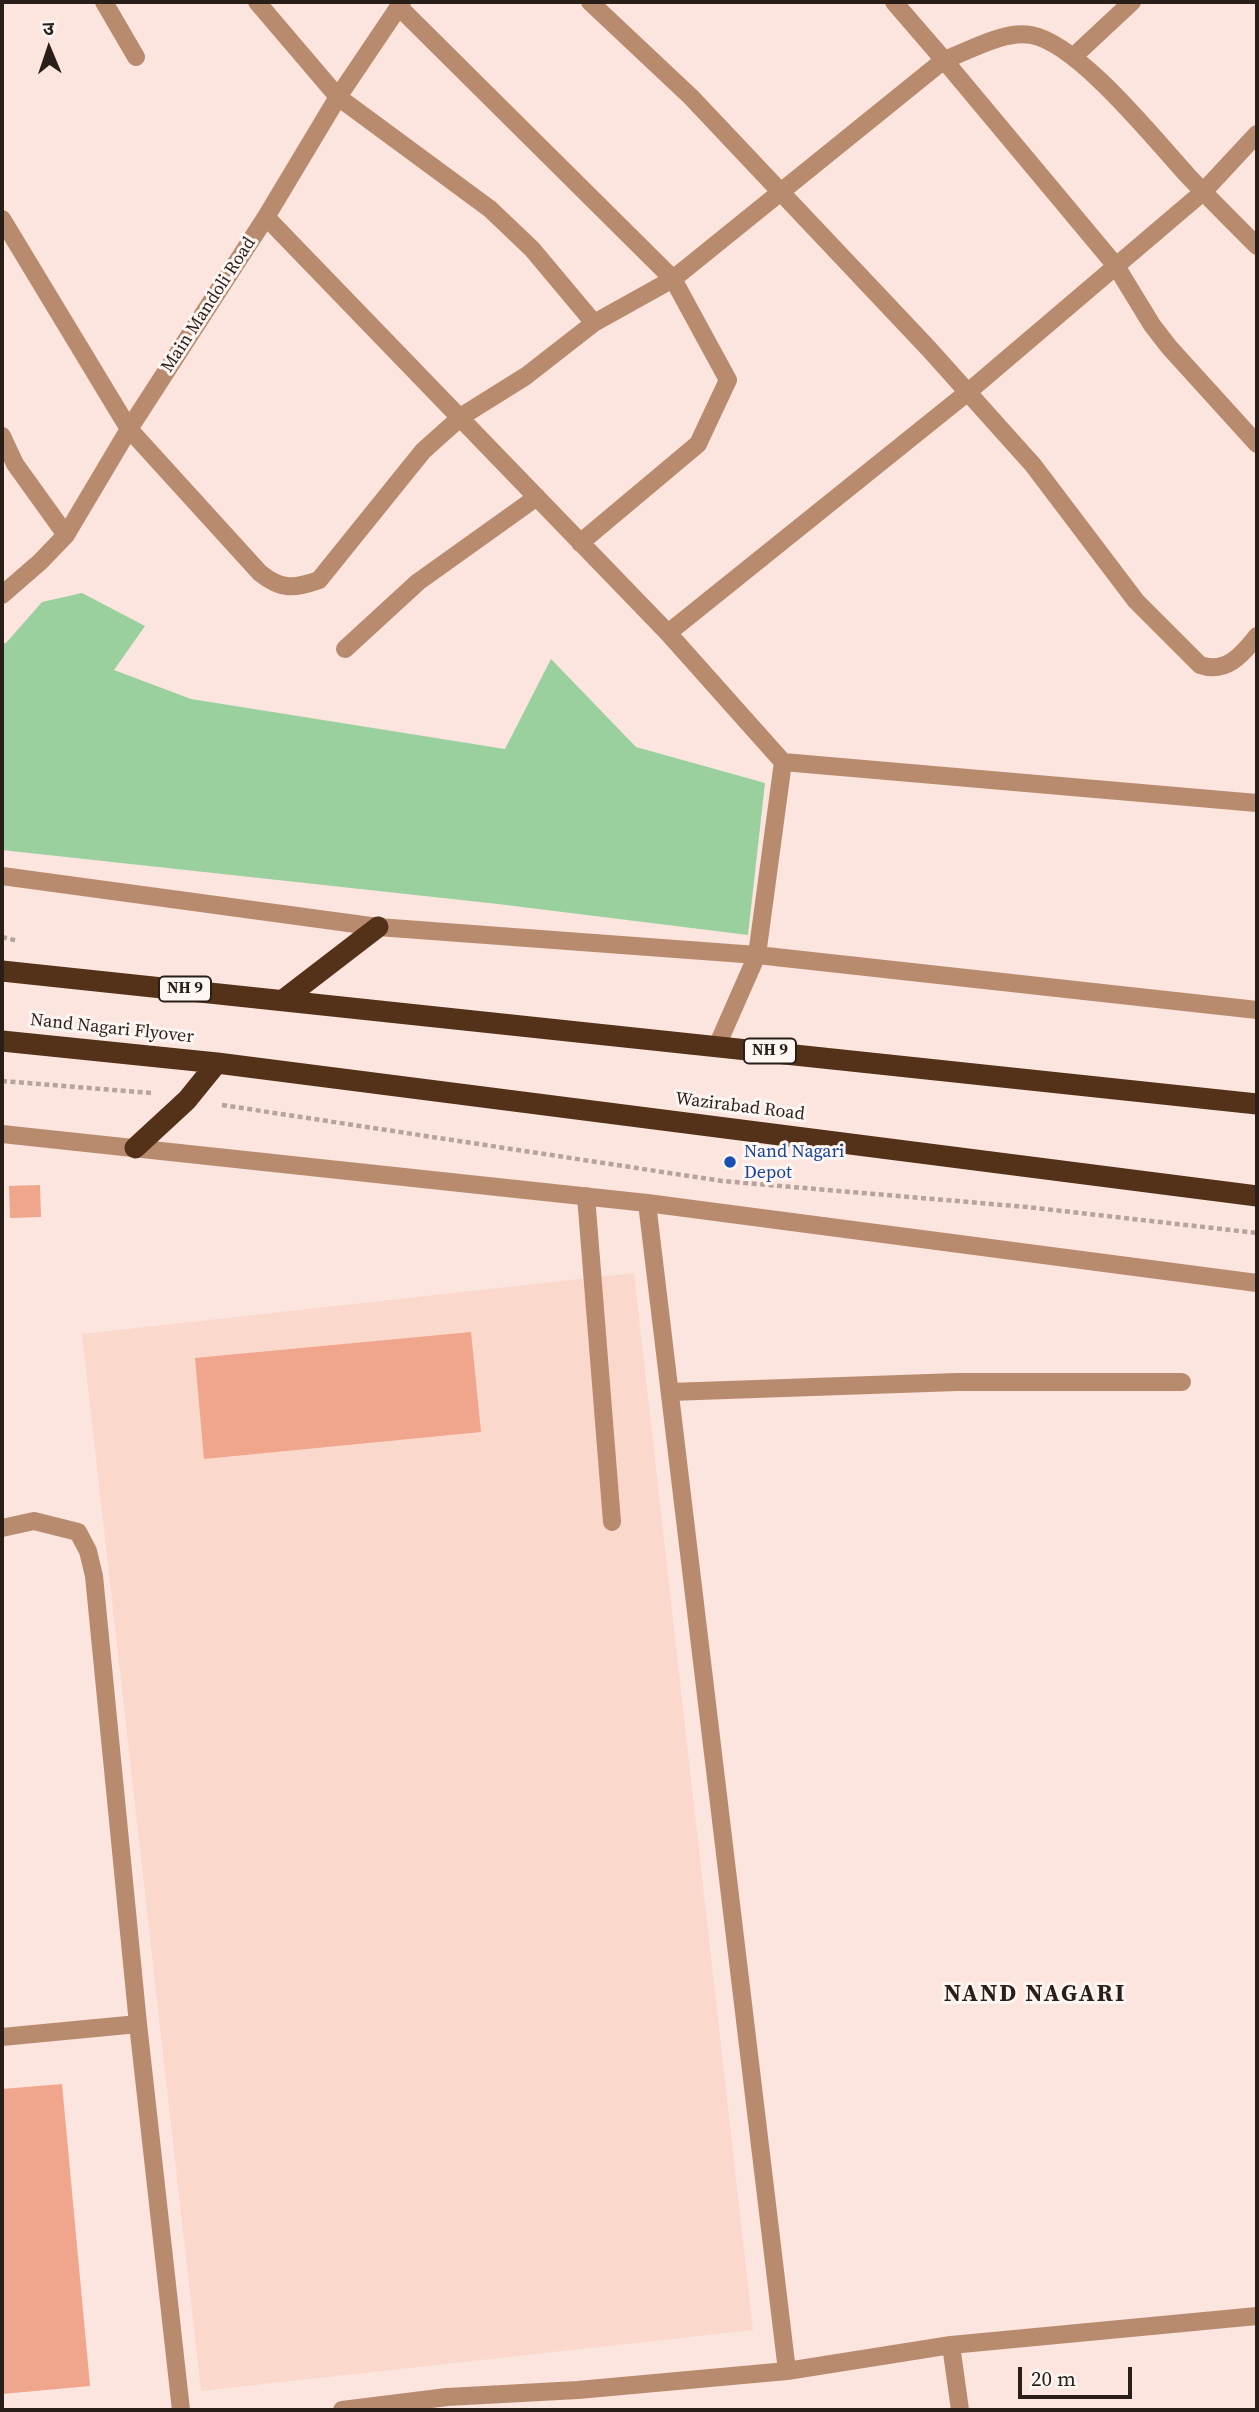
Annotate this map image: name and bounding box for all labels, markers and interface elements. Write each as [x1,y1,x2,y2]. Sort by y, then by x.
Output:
north arrow [14,14,84,84]
text: उ [42,15,54,41]
street label: Main Mandoli Road [157,233,261,377]
road number: NH 9 [159,976,211,1001]
street label: Nand Nagari Flyover [29,1010,195,1048]
road number: NH 9 [744,1038,796,1064]
street label: Wazirabad Road [674,1088,806,1126]
place label: Nand Nagari Depot [744,1141,844,1184]
marker: Nand Nagari Depot [722,1154,738,1170]
district label: NAND NAGARI [945,1981,1125,2009]
scale bar [1021,2352,1135,2396]
text: 20 m [1031,2364,1076,2393]

